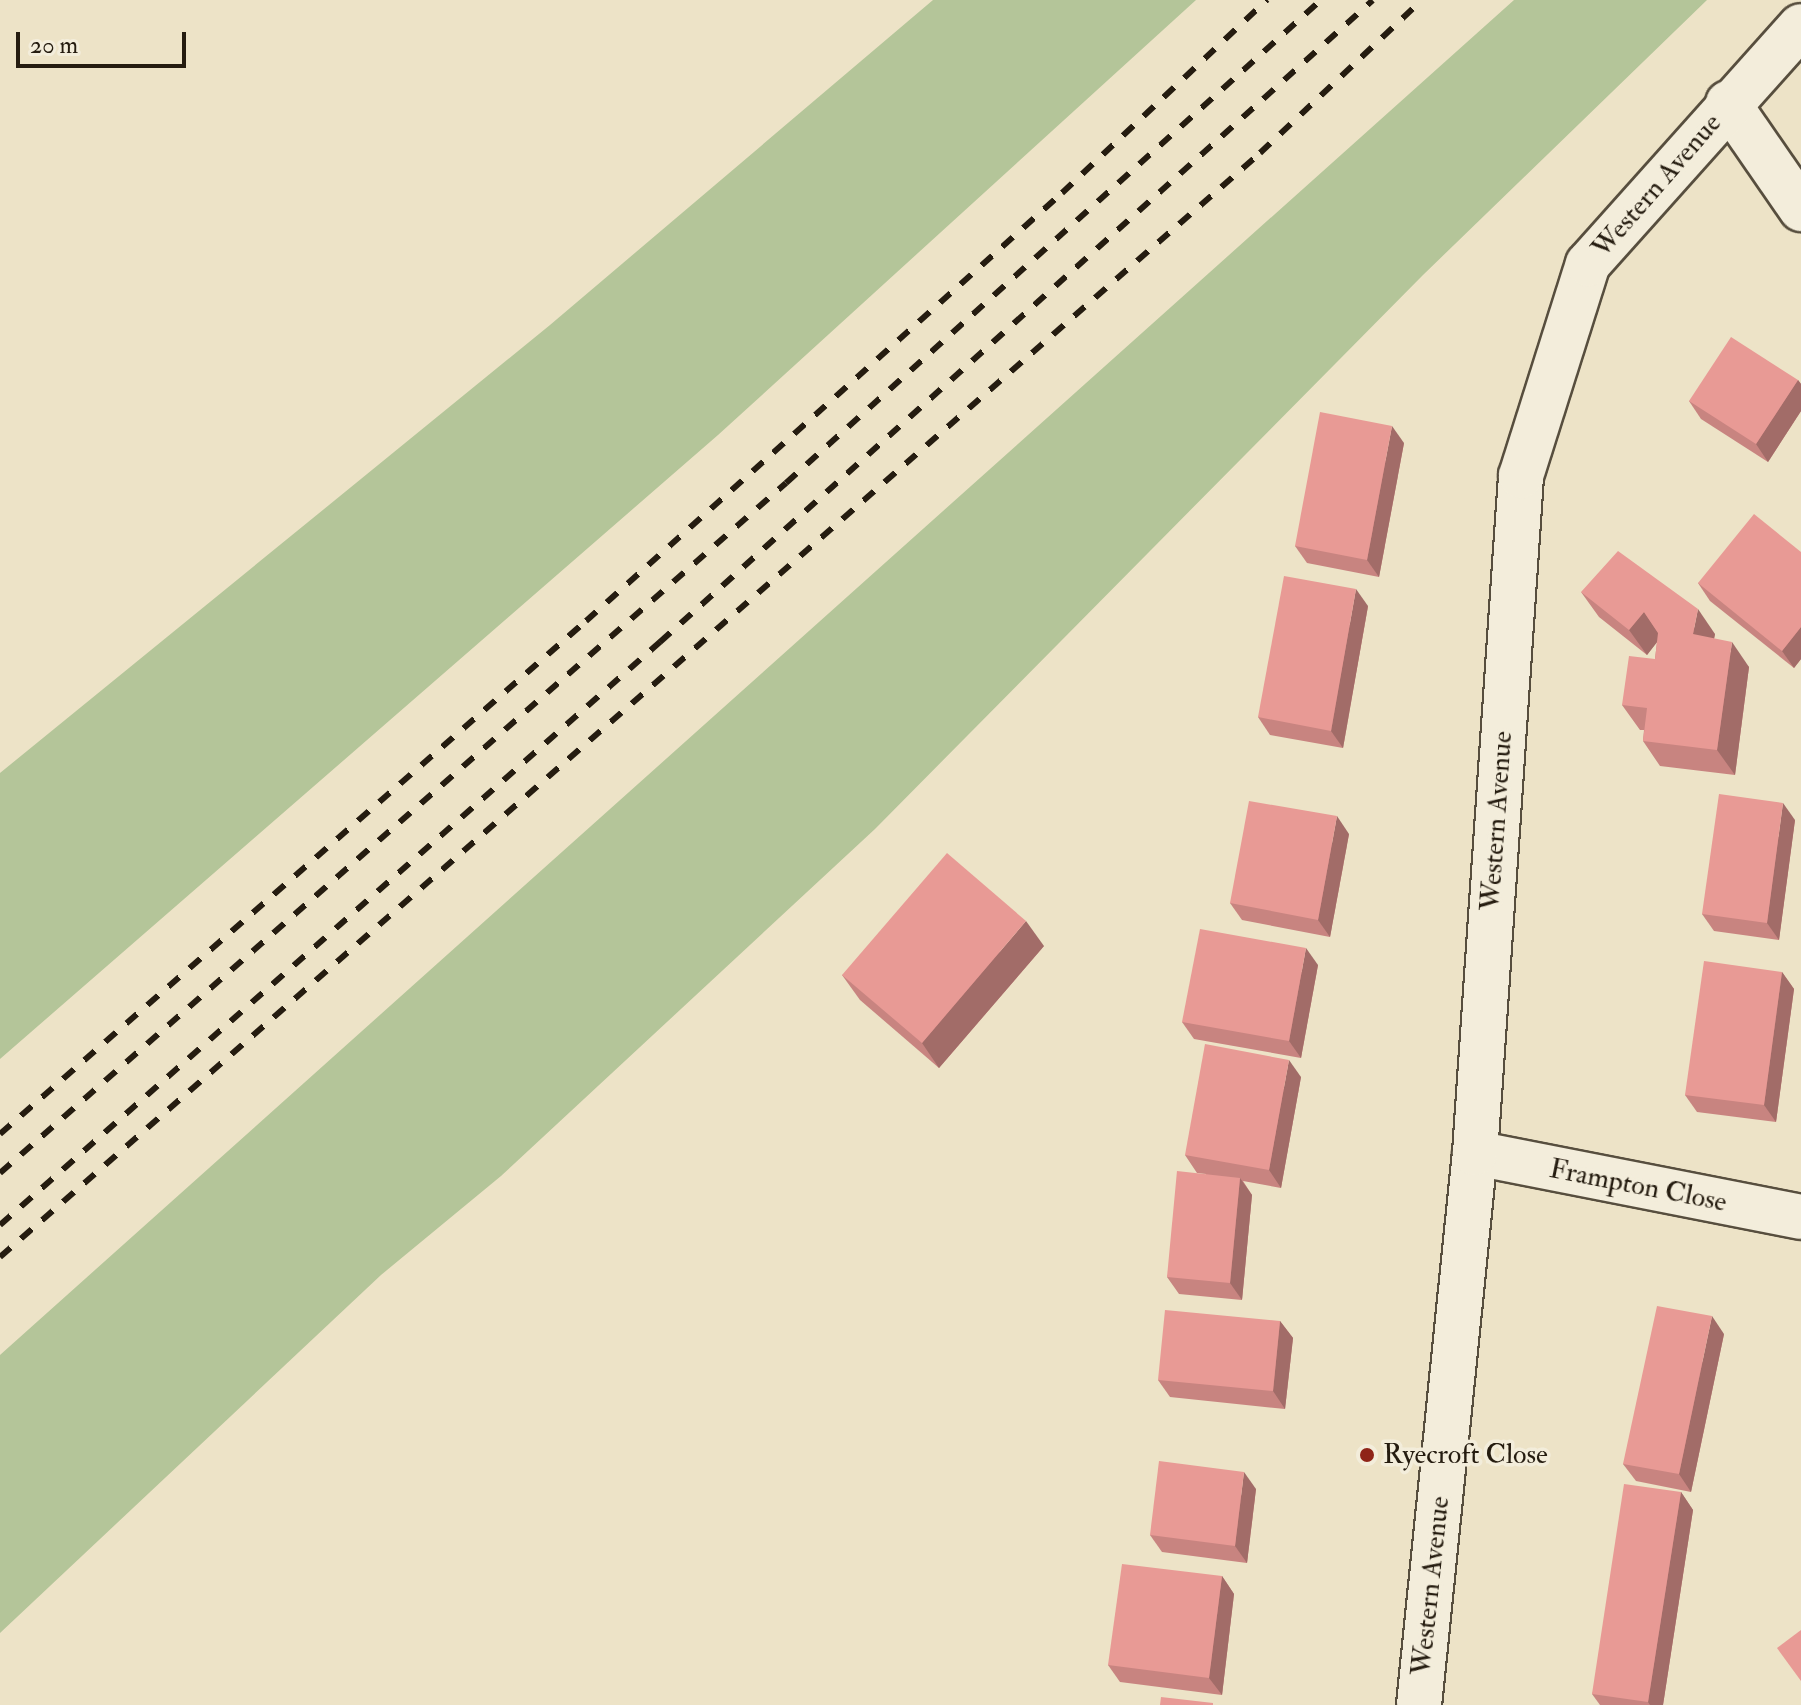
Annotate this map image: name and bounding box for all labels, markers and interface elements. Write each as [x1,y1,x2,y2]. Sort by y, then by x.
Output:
scale bar [20,16,190,66]
text: 20 m [30,30,78,61]
street label: Western Avenue [1585,107,1729,265]
street label: Western Avenue [1474,730,1520,912]
street label: Frampton Close [1547,1152,1729,1220]
place label: Ryecroft Close [1383,1438,1548,1472]
marker: Ryecroft Close [1358,1446,1376,1464]
street label: Western Avenue [1405,1495,1457,1677]

